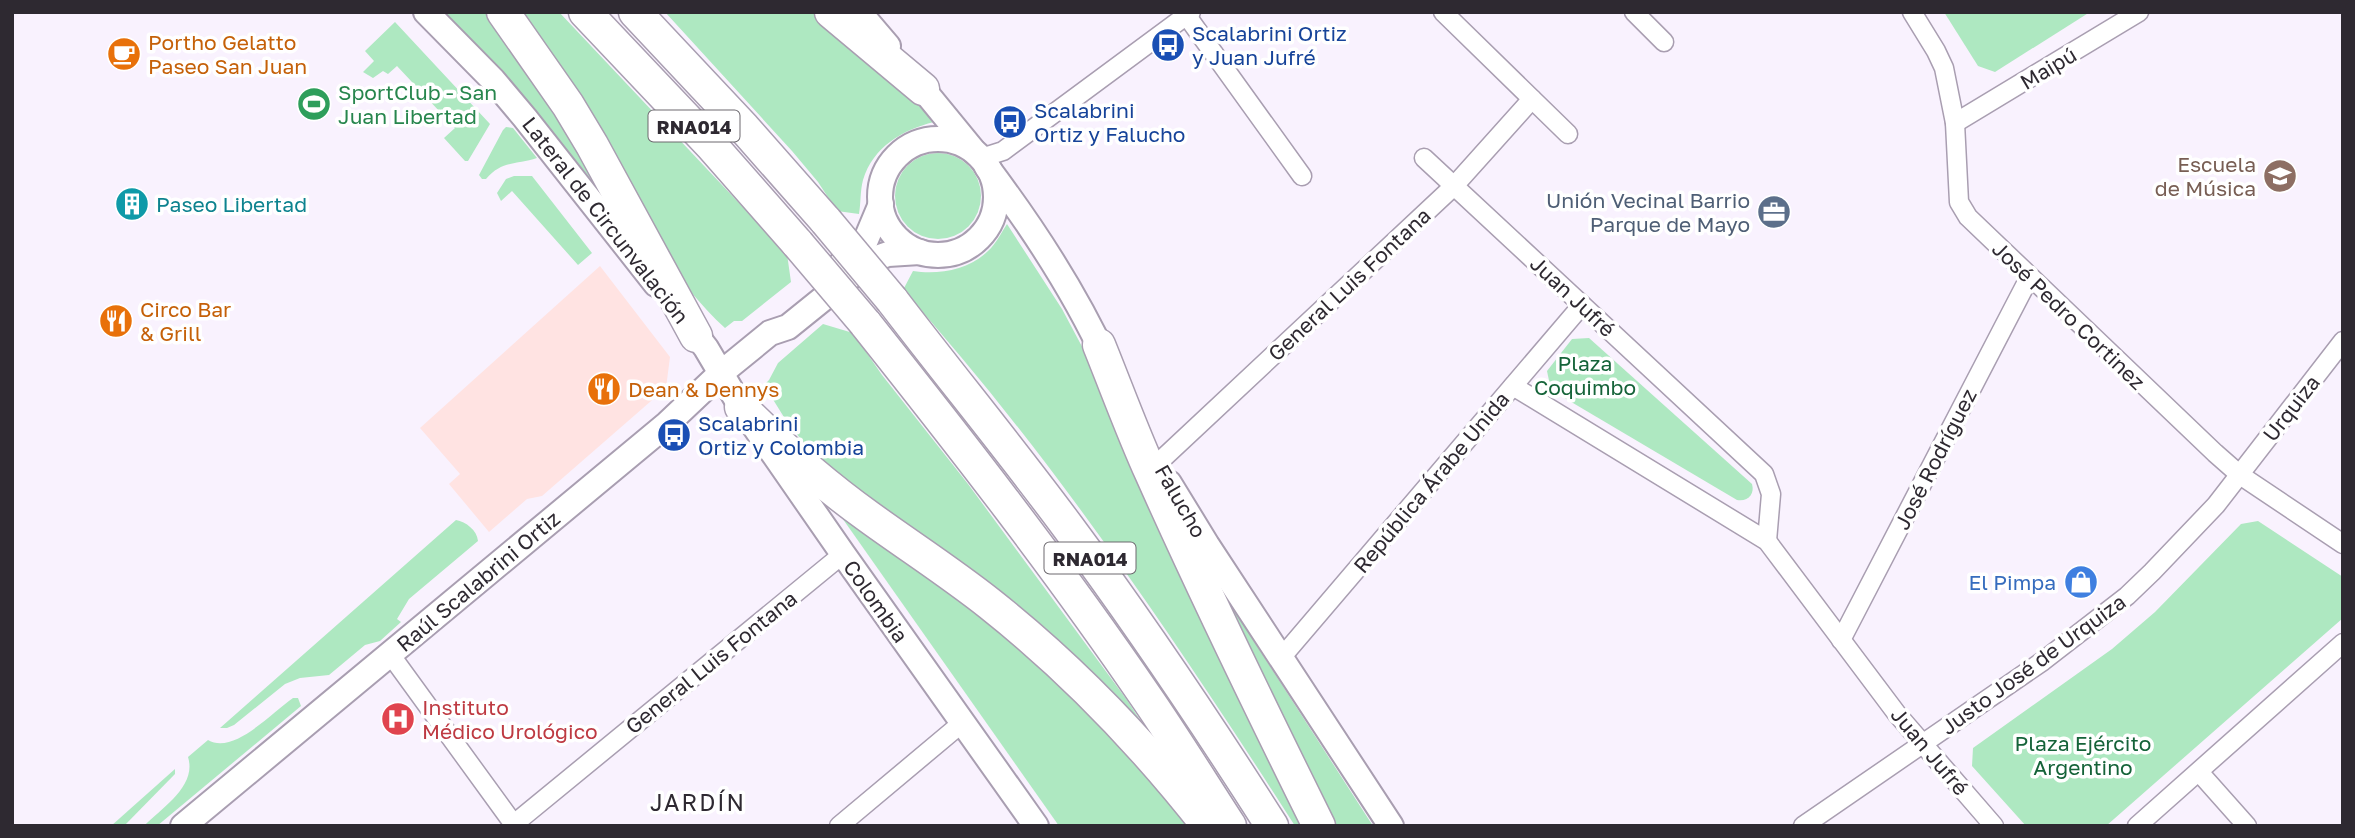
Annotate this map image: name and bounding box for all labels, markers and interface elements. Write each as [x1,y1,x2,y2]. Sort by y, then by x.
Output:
place label: Scalabrini Ortiz y Juan Jufré [1192,20,1347,70]
bus stop icon: Scalabrini Ortiz y Juan Jufré [1149,26,1187,64]
place label: Portho Gelatto Paseo San Juan [148,29,307,79]
cafe icon: Portho Gelatto Paseo San Juan [105,35,143,73]
street label: Maipú [2015,41,2081,95]
place label: SportClub - San Juan Libertad [338,79,497,129]
sports icon: SportClub - San Juan Libertad [295,85,333,123]
place label: Scalabrini Ortiz y Falucho [1034,97,1185,147]
bus stop icon: Scalabrini Ortiz y Falucho [991,103,1029,141]
road number: RNA014 [648,110,740,142]
street label: Lateral de Circunvalación [517,111,695,329]
place label: Escuela de Música [2155,151,2256,201]
school or university icon: Escuela de Música [2261,157,2299,195]
building icon: Paseo Libertad [113,185,151,223]
place label: Unión Vecinal Barrio Parque de Mayo [1546,187,1750,237]
place label: Paseo Libertad [156,191,307,217]
office icon: Unión Vecinal Barrio Parque de Mayo [1755,193,1793,231]
street label: General Luis Fontana [1262,202,1436,366]
street label: José Pedro Cortinez [1987,235,2151,395]
street label: Juan Jufré [1525,250,1621,342]
place label: Circo Bar & Grill [140,296,231,346]
restaurant icon: Circo Bar & Grill [97,302,135,340]
park label: Plaza Coquimbo [1534,350,1636,400]
restaurant icon: Dean & Dennys [585,370,623,408]
street label: Urquiza [2257,370,2325,446]
place label: Dean & Dennys [628,376,779,402]
street label: José Rodríguez [1888,384,1982,534]
street label: República Árabe Unida [1348,386,1514,578]
place label: Scalabrini Ortiz y Colombia [698,410,864,460]
bus stop icon: Scalabrini Ortiz y Colombia [655,416,693,454]
street label: Falucho [1150,460,1212,542]
street label: Raúl Scalabrini Ortiz [391,505,565,657]
road number: RNA014 [1044,542,1136,573]
street label: Colombia [838,555,914,647]
shop icon: El Pimpa [2062,563,2100,601]
place label: El Pimpa [1968,569,2056,595]
street label: General Luis Fontana [620,585,802,739]
street label: Justo José de Urquiza [1936,588,2130,740]
place label: Instituto Médico Urológico [422,694,598,744]
hospital icon: Instituto Médico Urológico [379,700,417,738]
street label: Juan Jufré [1886,702,1974,800]
park label: Plaza Ejército Argentino [2015,730,2151,780]
district label: JARDÍN [650,788,746,816]

